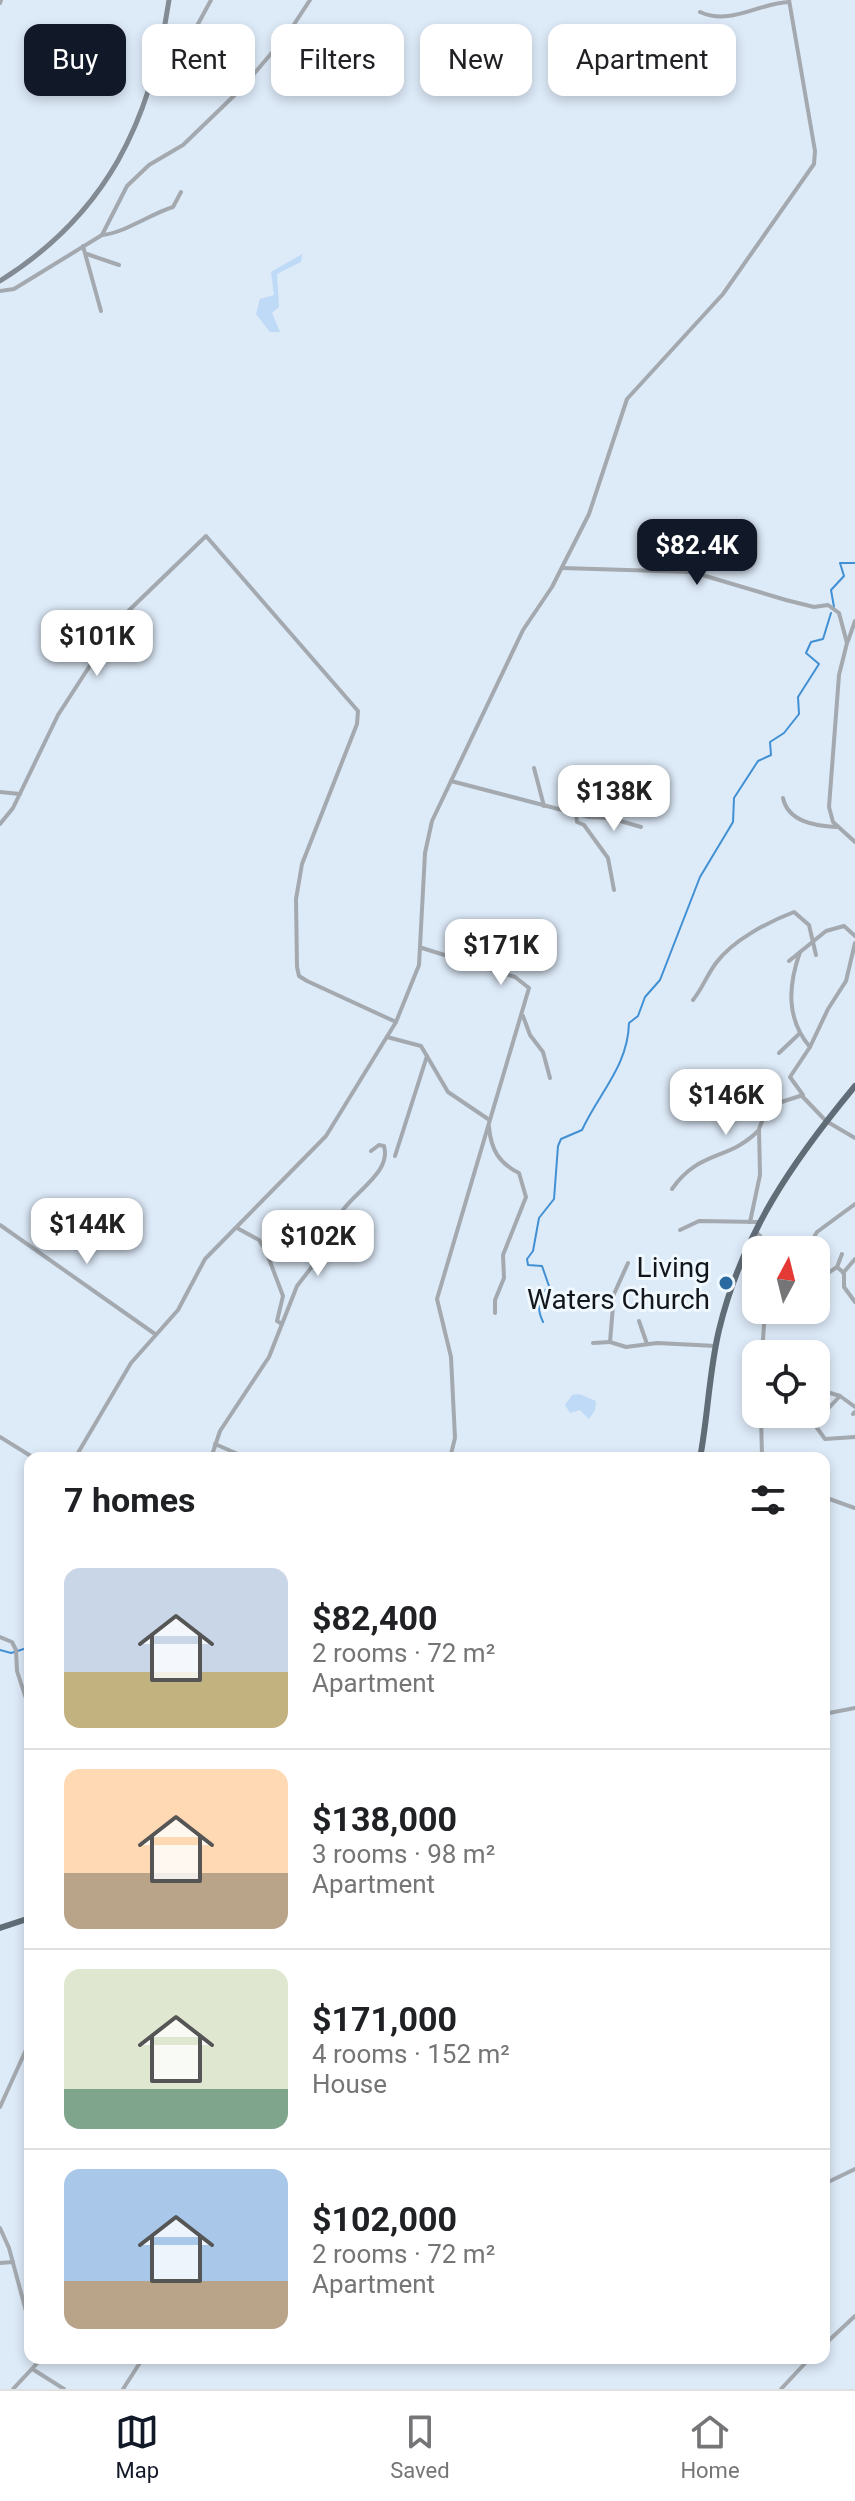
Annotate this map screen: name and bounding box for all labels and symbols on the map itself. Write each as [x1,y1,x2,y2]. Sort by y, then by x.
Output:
pin: $82.4K [632,519,762,587]
pin: $101K [41,610,153,678]
pin: $138K [558,765,670,833]
pin: $171K [445,919,557,987]
pin: $146K [670,1069,782,1137]
pin: $144K [31,1198,143,1266]
pin: $102K [262,1210,374,1278]
north arrow [742,1236,830,1324]
place label: Living Waters Church [527,1251,710,1316]
marker: Living Waters Church [717,1274,735,1292]

